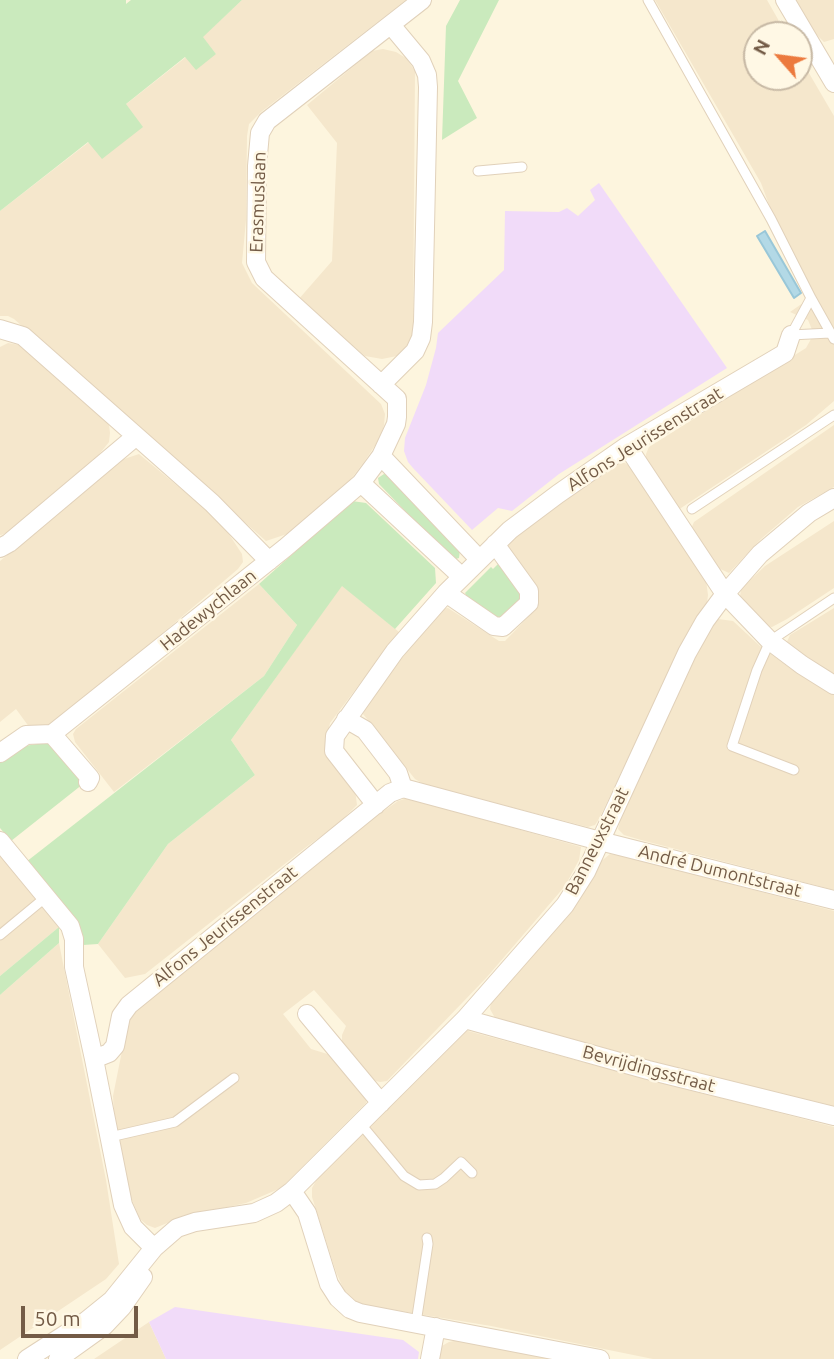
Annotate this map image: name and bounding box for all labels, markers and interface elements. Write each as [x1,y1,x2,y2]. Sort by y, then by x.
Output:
north arrow [743,21,813,91]
text: N [748,36,774,59]
street label: Erasmuslaan [245,151,271,253]
street label: Alfons Jeurissenstraat [563,382,727,496]
street label: Hadewychlaan [156,565,260,655]
street label: Banneuxstraat [561,784,633,898]
street label: André Dumontstraat [636,840,804,902]
street label: Alfons Jeurissenstraat [149,861,301,991]
street label: Bevrijdingsstraat [580,1041,718,1097]
scale bar [24,1292,142,1336]
text: 50 m [34,1306,81,1330]

